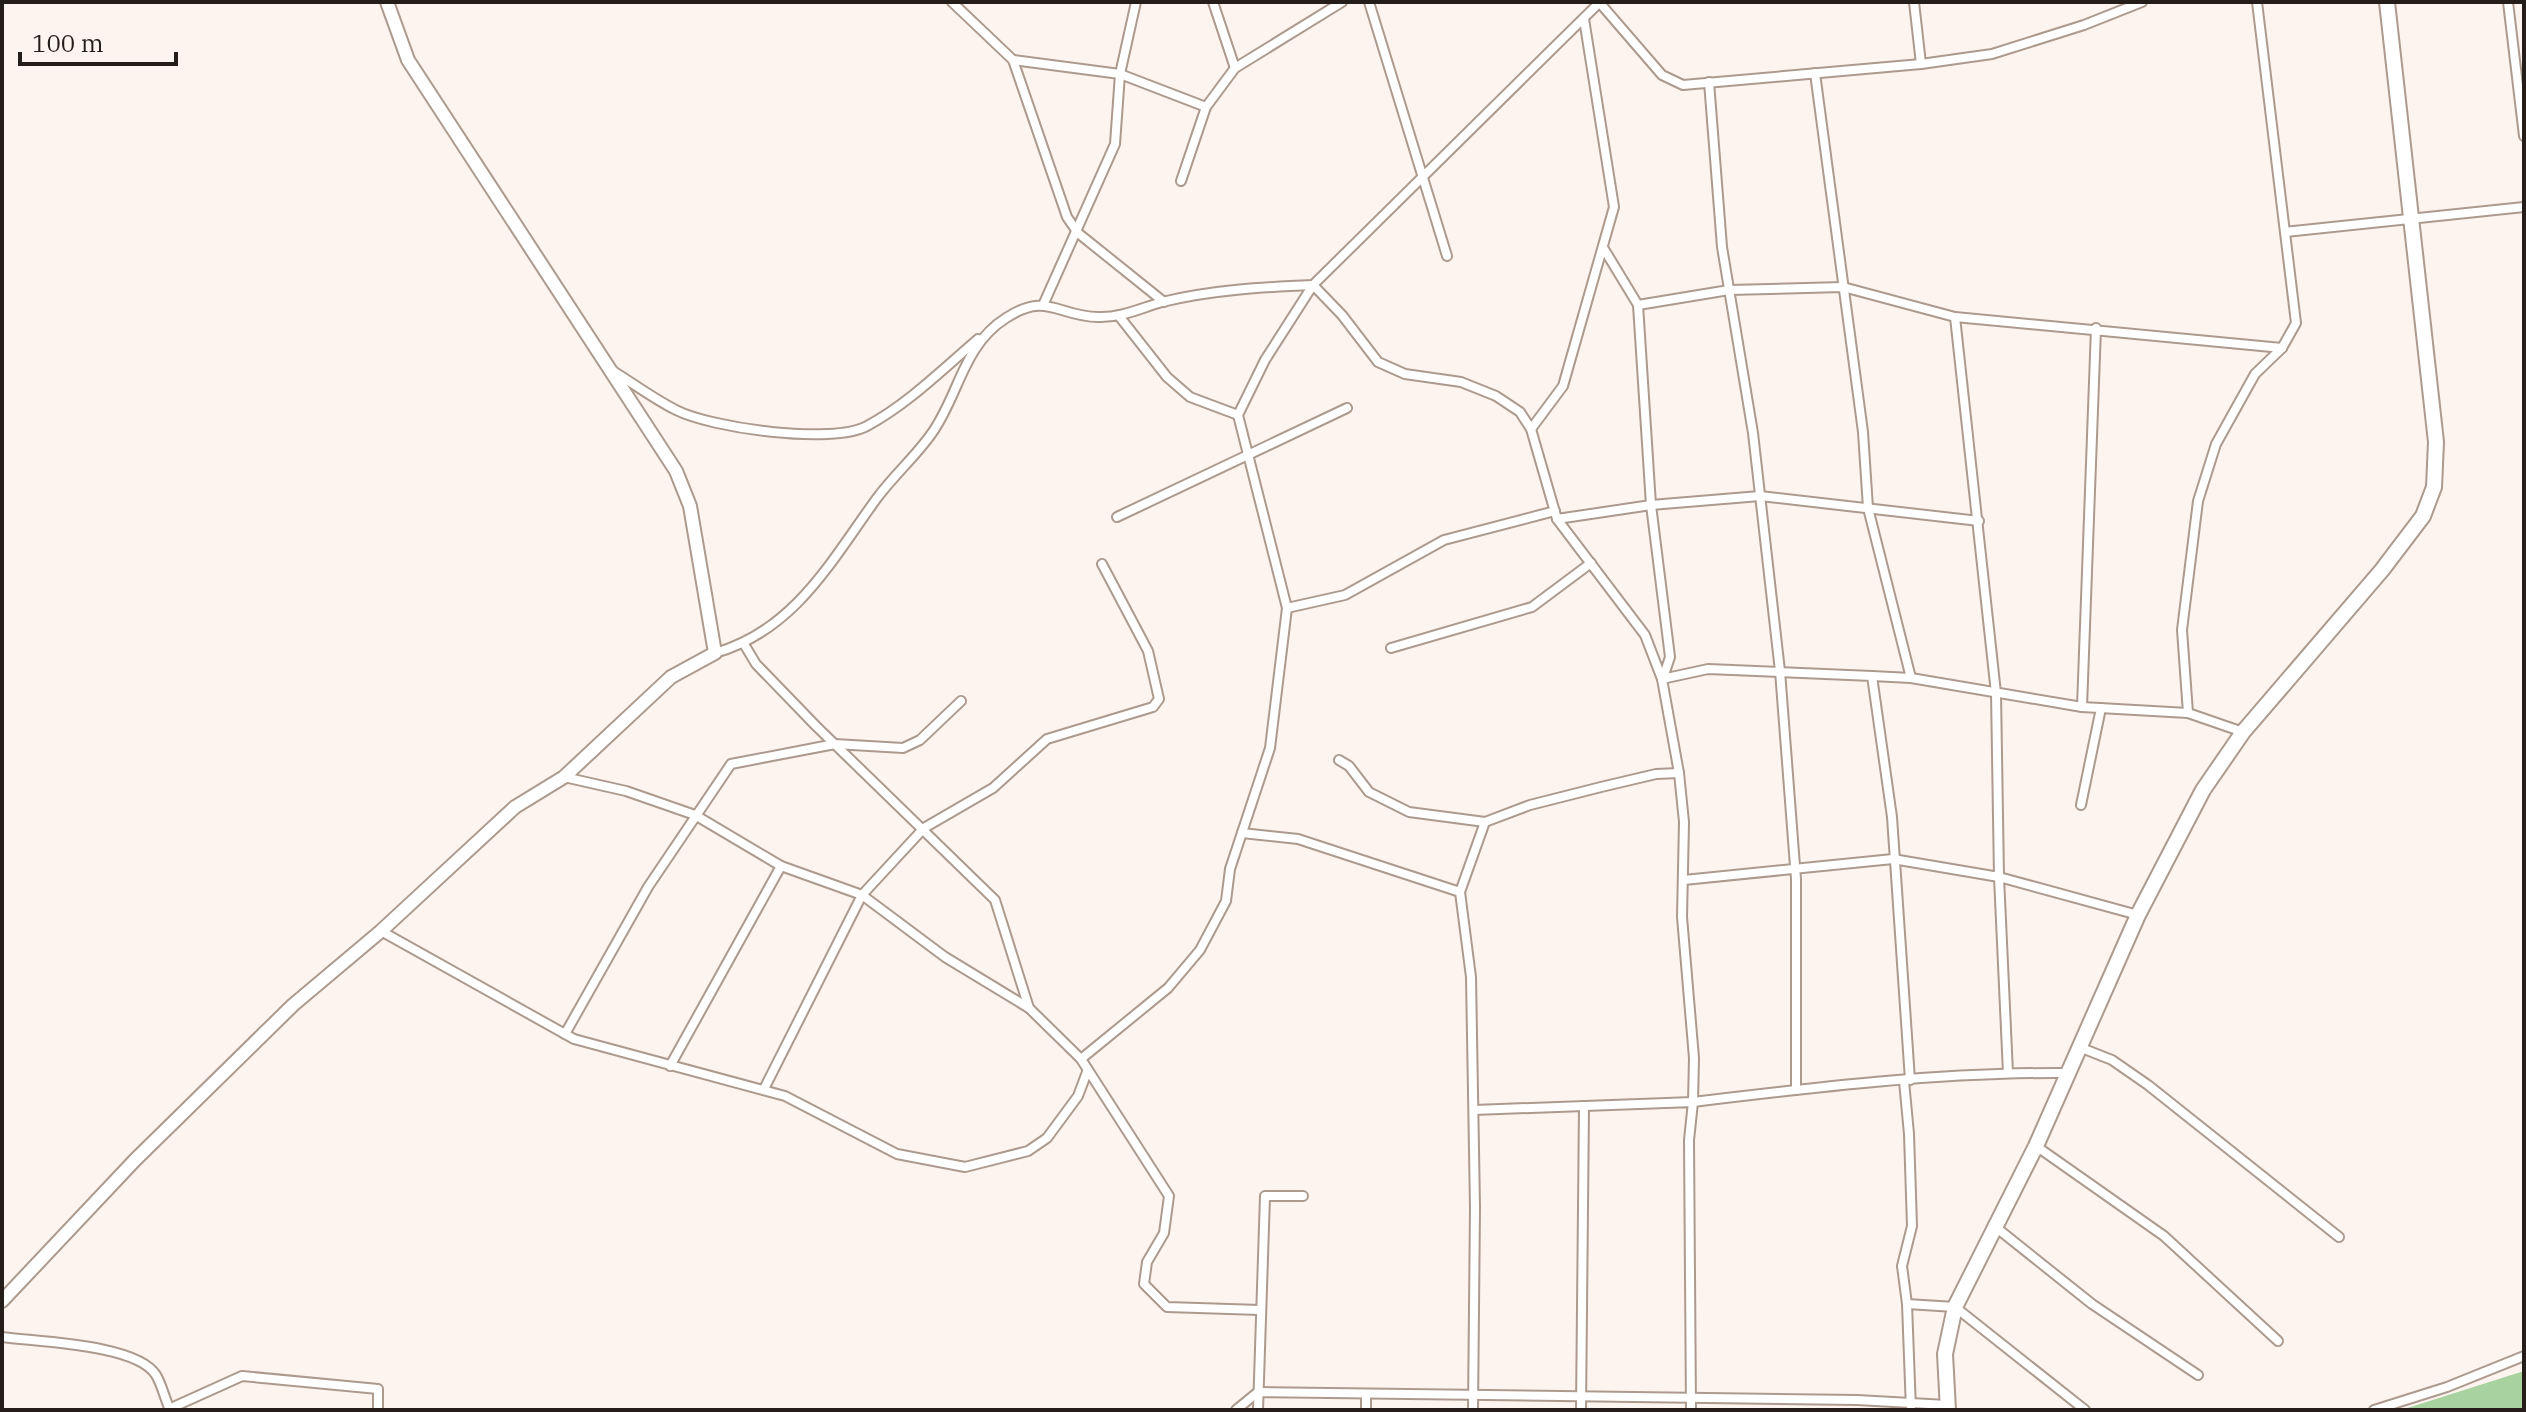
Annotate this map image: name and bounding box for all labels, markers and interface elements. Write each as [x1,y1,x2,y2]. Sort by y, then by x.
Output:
scale bar [20,16,176,66]
text: 100 m [32,27,104,59]

